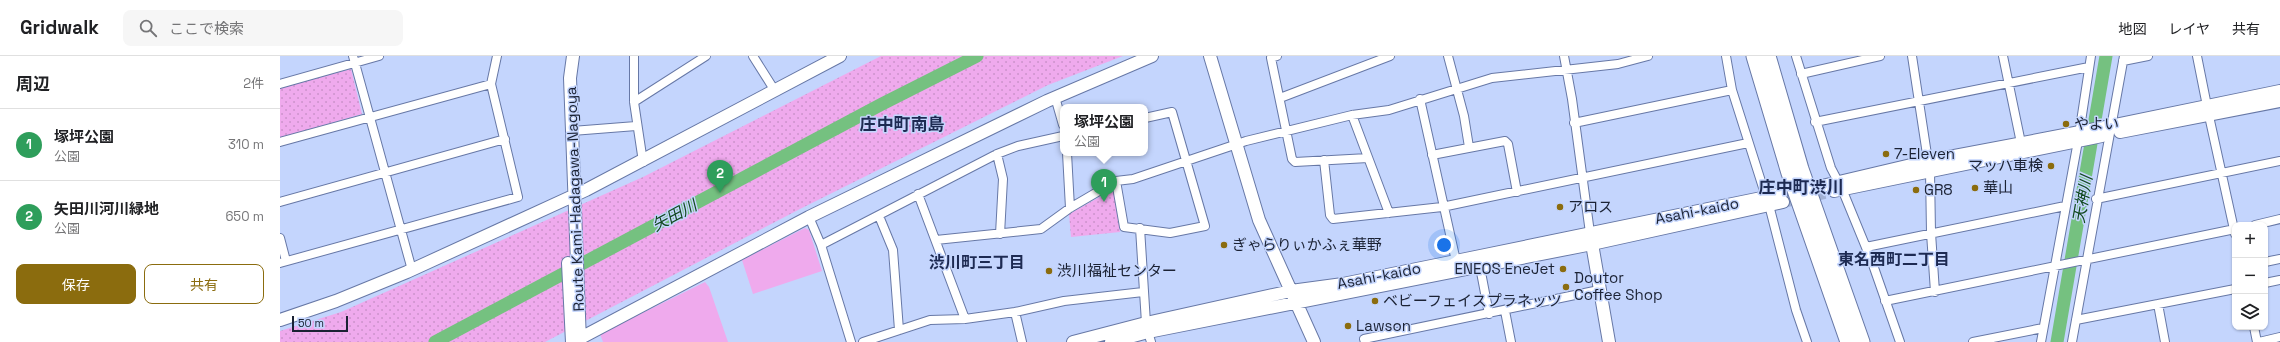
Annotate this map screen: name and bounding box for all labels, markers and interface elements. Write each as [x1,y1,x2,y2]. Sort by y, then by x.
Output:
search box [123,10,403,46]
text: Gridwalk [20,15,99,40]
icon: search [137,17,159,39]
text: ここで検索 [169,19,244,38]
text: 地図 [2118,20,2146,38]
text: レイヤ [2168,20,2210,38]
text: 共有 [2232,20,2260,38]
text: 周辺 [16,73,50,95]
text: 2件 [243,75,264,92]
street label: Route Kami-Hadagawa-Nagoya [561,86,588,312]
popup [1060,104,1148,156]
text: 塚坪公園 [1074,112,1134,131]
district label: 庄中町南島 [860,113,945,135]
place label: やよい [2074,114,2119,133]
marker: やよい [2061,119,2071,129]
text: 塚坪公園 [54,127,114,146]
text: 公園 [1074,133,1100,150]
text: 1 [26,136,32,153]
text: 310 m [228,136,264,153]
place label: 7-Eleven [1894,144,1955,163]
text: 公園 [54,148,80,165]
marker: 7-Eleven [1881,149,1891,159]
place label: マッハ車検 [1968,156,2043,175]
pin: 2 [707,160,733,193]
marker: マッハ車検 [2046,161,2056,171]
pin: 1 [1091,169,1117,202]
water label: 天神川 [2068,172,2097,225]
district label: 庄中町渋川 [1759,176,1844,198]
place label: 華山 [1983,178,2013,197]
place label: GR8 [1924,180,1953,199]
marker: 華山 [1970,183,1980,193]
marker: GR8 [1911,185,1921,195]
street label: Asahi-kaido [1653,193,1740,228]
water label: 矢田川 [648,194,702,236]
place label: アロス [1568,197,1613,216]
text: 矢田川河川緑地 [54,199,159,218]
marker: アロス [1555,202,1565,212]
text: 2 [25,208,33,225]
text: 650 m [225,208,264,225]
text: 公園 [54,220,80,237]
map controls [2232,222,2268,330]
button: + [2232,222,2268,258]
place label: ぎゃらりぃかふぇ華野 [1232,235,1382,254]
your location [1434,235,1454,255]
marker: ぎゃらりぃかふぇ華野 [1219,240,1229,250]
district label: 東名西町二丁目 [1838,249,1950,270]
district label: 渋川町三丁目 [929,252,1025,273]
street label: Asahi-kaido [1335,258,1422,293]
button: − [2232,258,2268,294]
place label: ENEOS EneJet [1455,259,1555,278]
place label: 渋川福祉センター [1057,261,1177,280]
button: 保存 [16,264,136,304]
button: 共有 [144,264,264,304]
marker: ENEOS EneJet [1558,264,1568,274]
marker: 渋川福祉センター [1044,266,1054,276]
place label: Doutor Coffee Shop [1574,268,1663,304]
marker: Doutor Coffee Shop [1561,282,1571,292]
place label: ベビーフェイスプラネッツ [1383,291,1562,310]
button: layers [2232,294,2268,330]
marker: ベビーフェイスプラネッツ [1370,296,1380,306]
scale bar [292,314,348,333]
text: 50 m [298,316,324,330]
place label: Lawson [1356,316,1411,335]
marker: Lawson [1343,321,1353,331]

